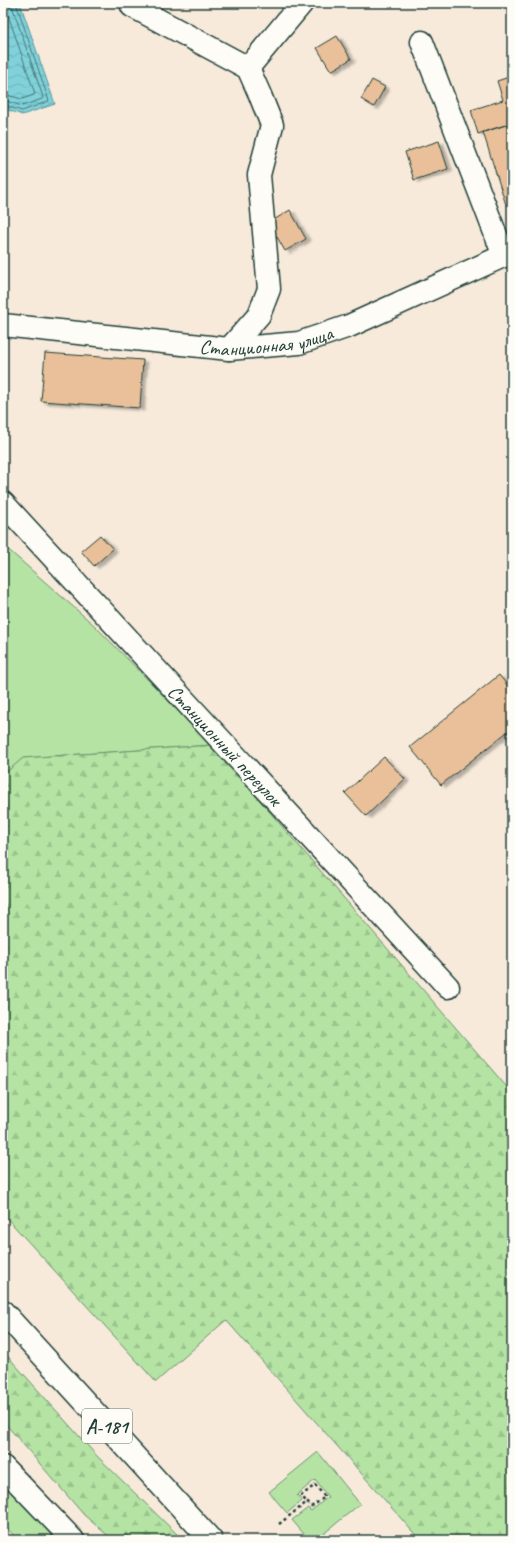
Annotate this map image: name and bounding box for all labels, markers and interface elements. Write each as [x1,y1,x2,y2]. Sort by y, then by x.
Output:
street label: Станционная улица [198,320,338,362]
street label: Станционный переулок [162,680,288,812]
road number: А-181 [82,1409,132,1443]

